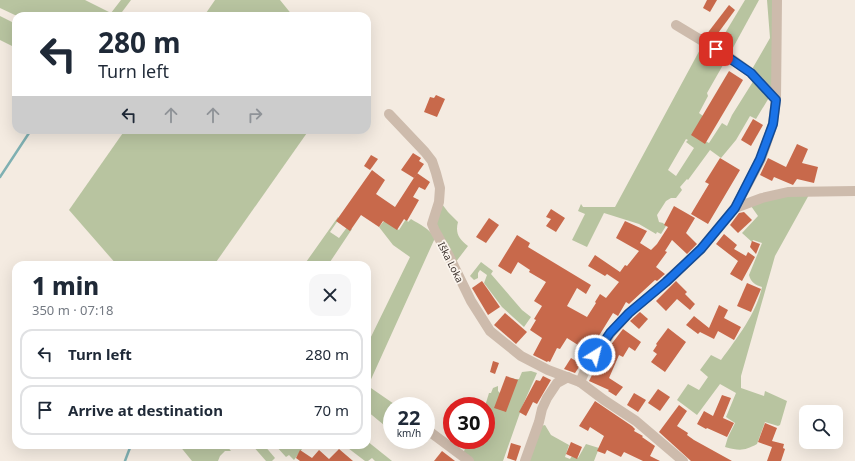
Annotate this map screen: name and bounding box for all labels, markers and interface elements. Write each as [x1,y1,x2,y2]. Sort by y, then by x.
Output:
text: 280 m [98,23,181,61]
icon: left [32,28,84,80]
pin [699,32,733,66]
icon: arrive [705,38,727,60]
text: Turn left [98,59,169,83]
icon: left [118,104,140,126]
icon: ahead [160,104,182,126]
icon: ahead [202,104,224,126]
icon: right [244,104,266,126]
street label: Iška Loka [435,239,467,285]
text: 1 min [32,269,99,302]
button: close [309,274,351,316]
text: 350 m · 07:18 [32,301,113,319]
position arrow [574,334,616,376]
icon: left [34,343,56,365]
text: Turn left [68,344,132,364]
text: 280 m [305,344,349,364]
speed limit sign: 30 [443,397,495,449]
icon: arrive [34,399,56,421]
text: Arrive at destination [68,400,223,420]
text: 70 m [314,400,349,420]
text: 22 [398,404,420,431]
map controls [799,405,843,449]
button: search [799,405,843,449]
text: km/h [397,426,421,440]

